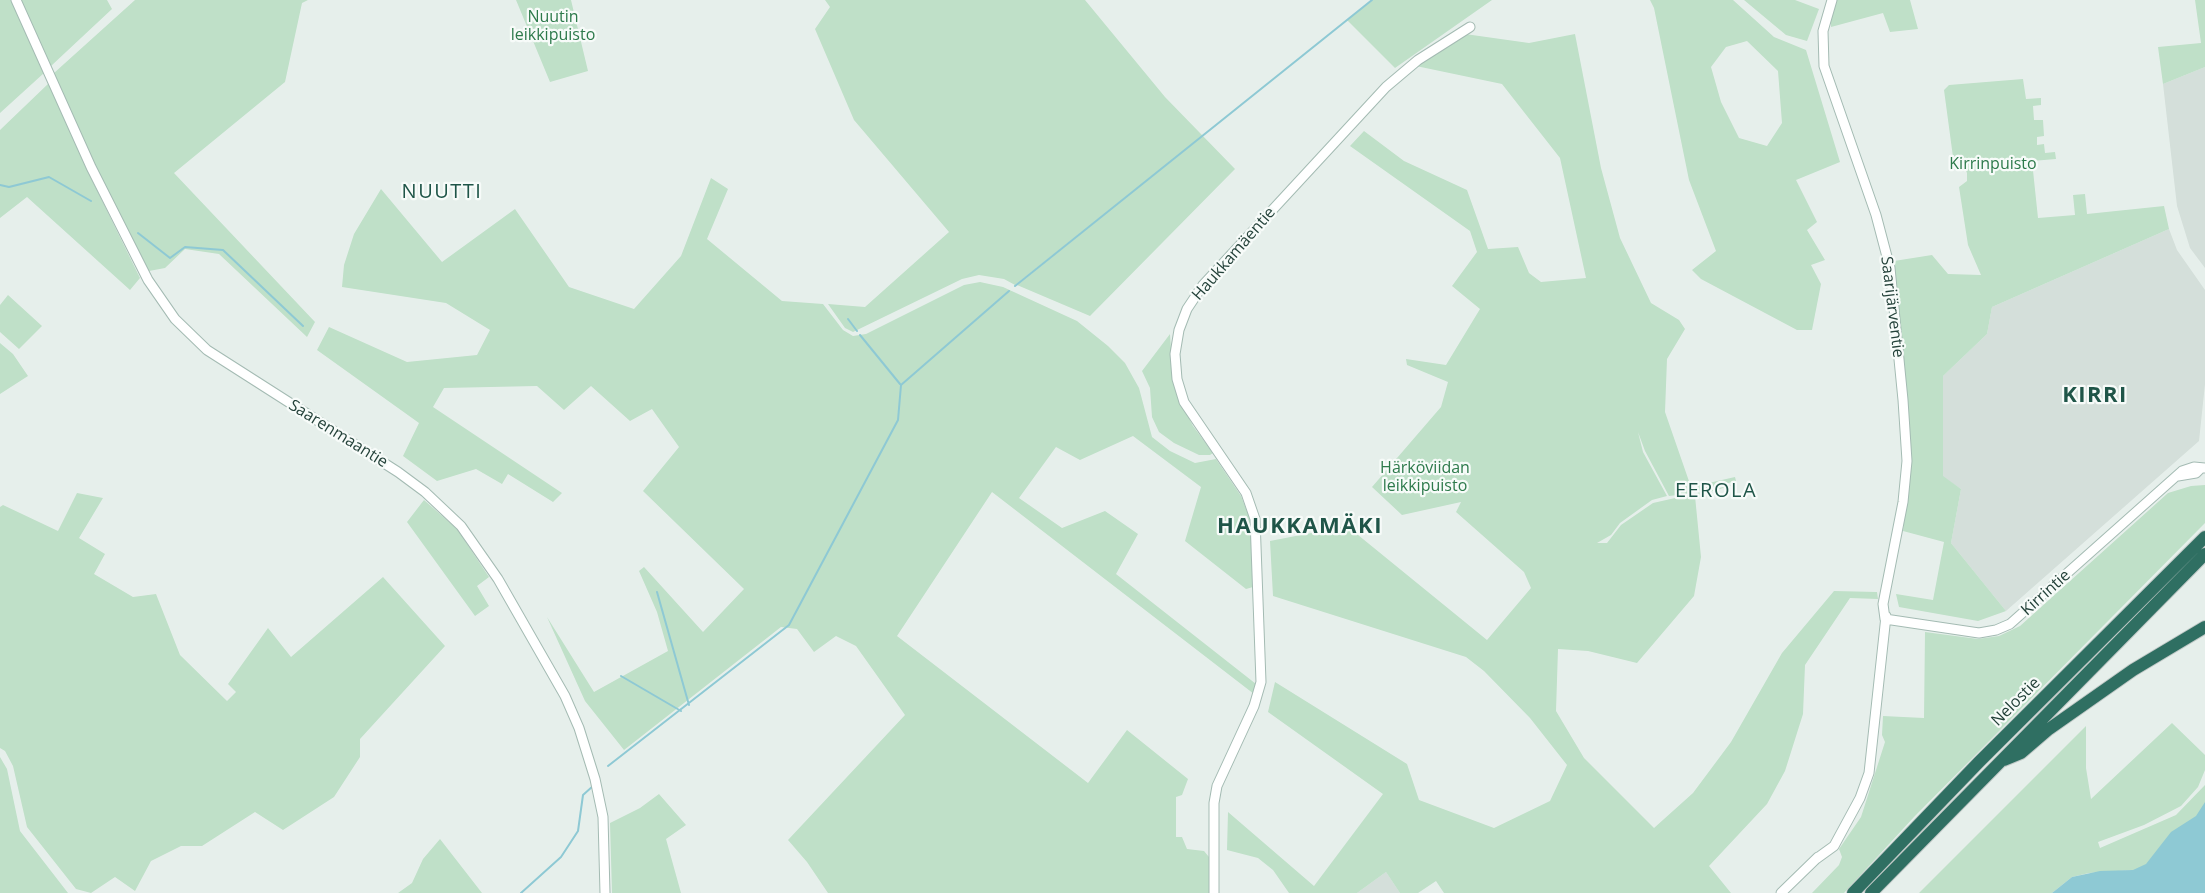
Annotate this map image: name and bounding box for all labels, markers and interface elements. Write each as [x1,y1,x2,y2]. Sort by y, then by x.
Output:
park label: Nuutin leikkipuisto [511,7,595,45]
park label: Kirrinpuisto [1949,154,2037,174]
district label: NUUTTI [402,180,482,204]
street label: Haukkamäentie [1188,203,1280,305]
street label: Saarijärventie [1876,255,1908,359]
district label: KIRRI [2062,383,2128,409]
street label: Saarenmaantie [285,396,391,472]
park label: Härköviidan leikkipuisto [1380,458,1470,496]
district label: EEROLA [1675,479,1757,503]
district label: HAUKKAMÄKI [1217,514,1383,540]
street label: Kirrintie [2017,566,2075,620]
street label: Nelostie [1988,674,2044,730]

